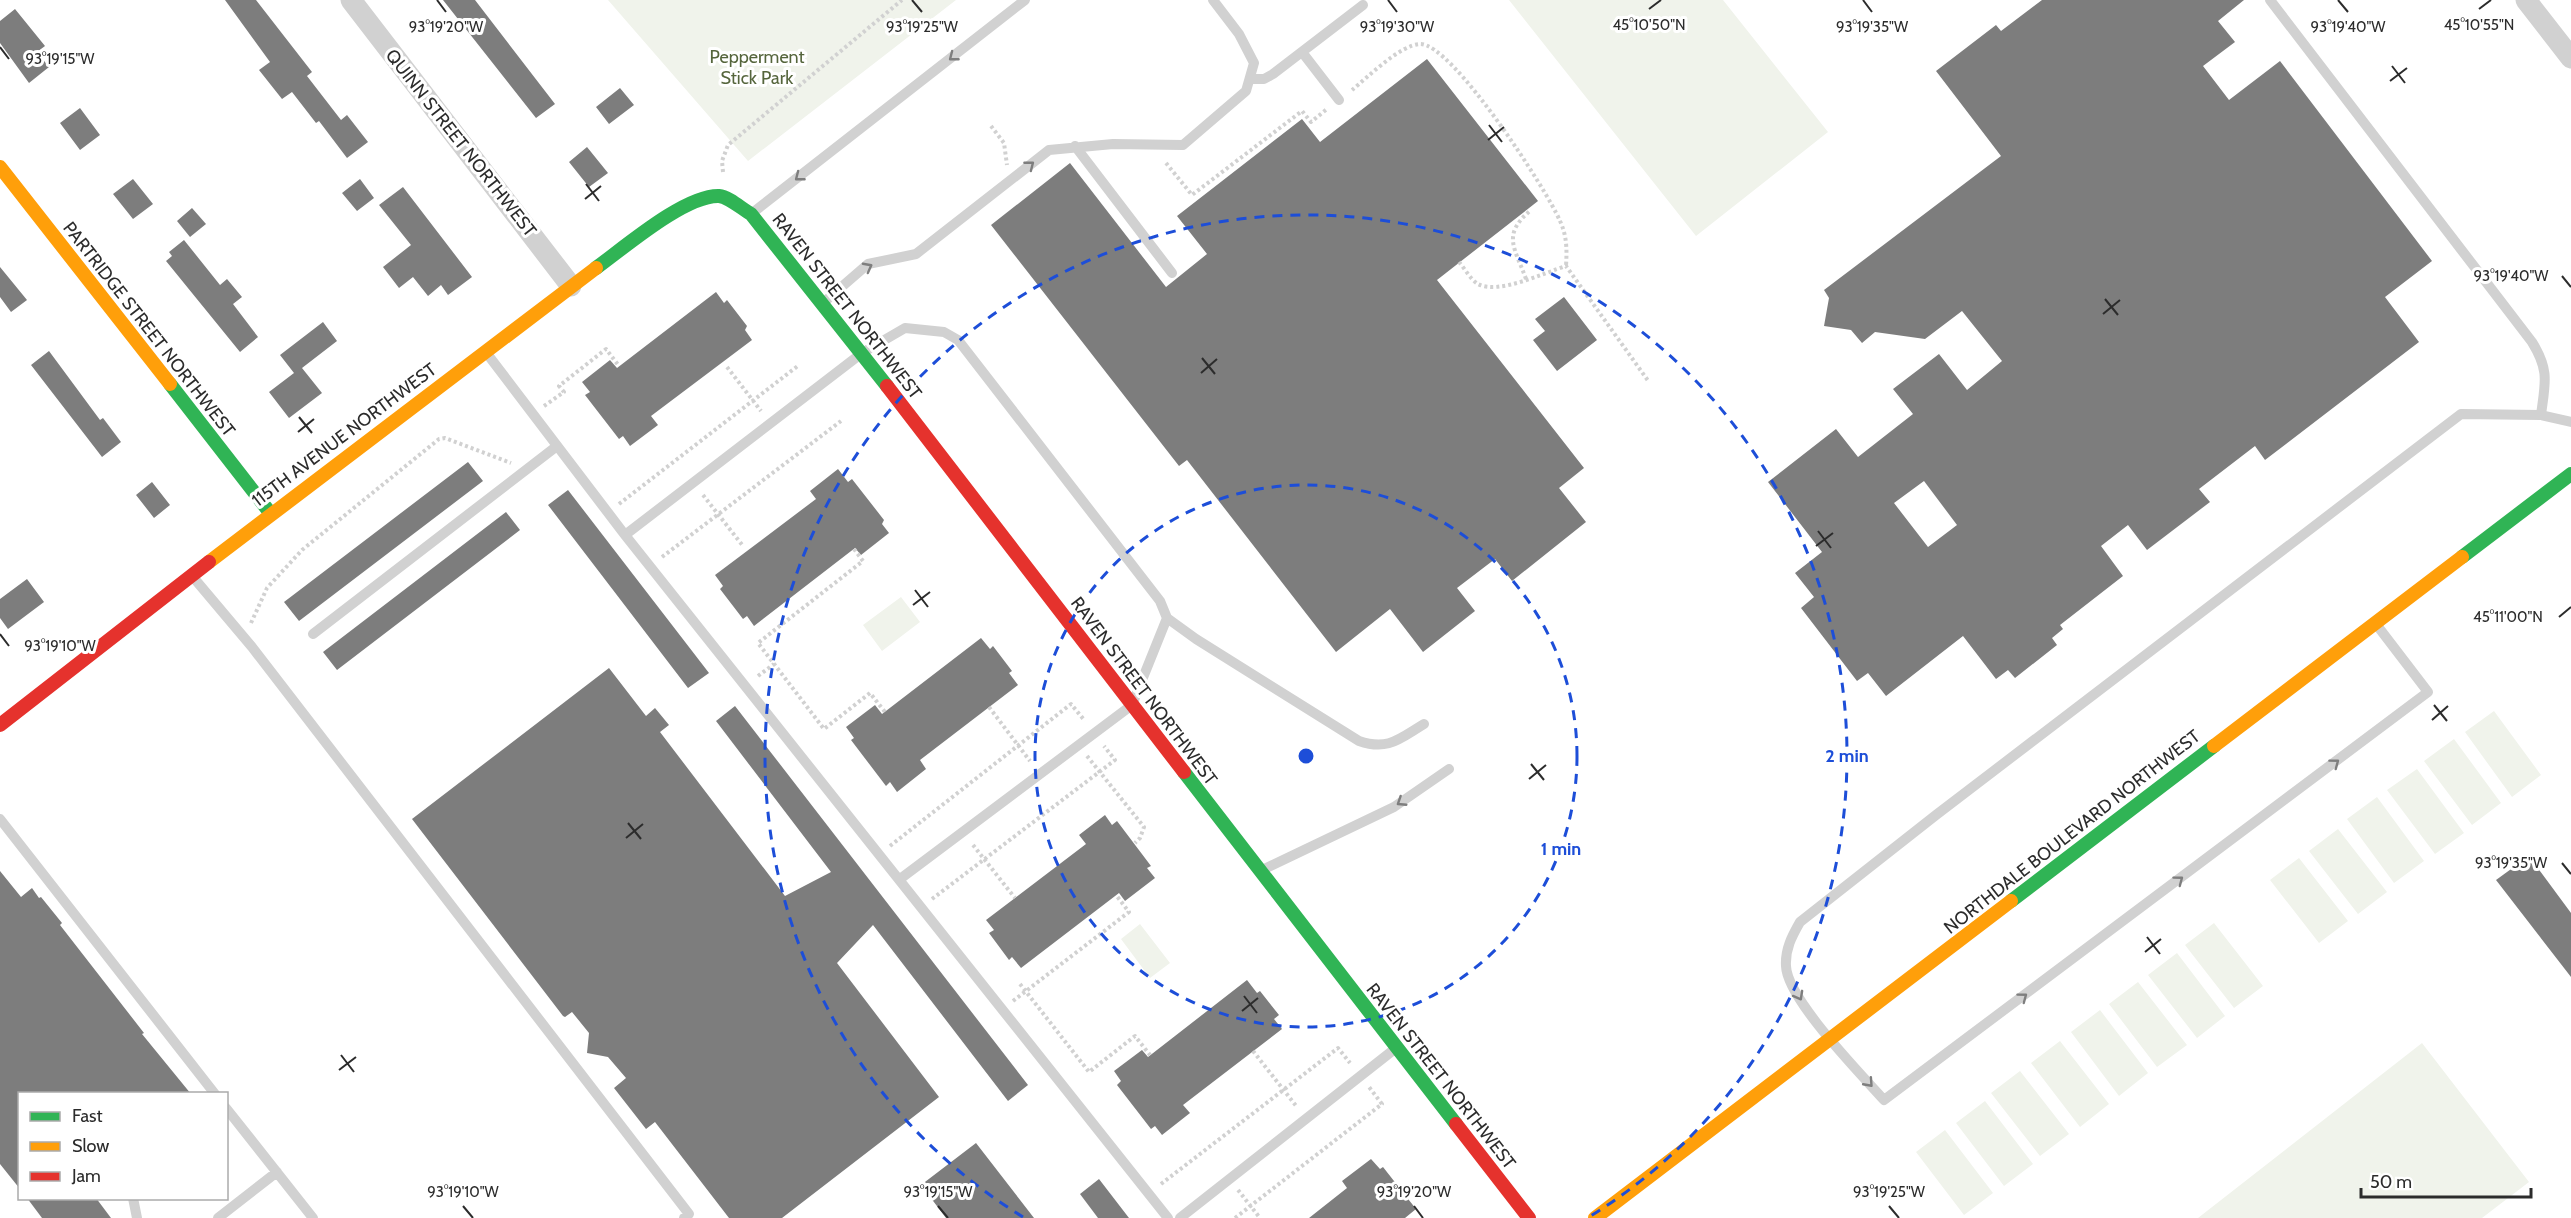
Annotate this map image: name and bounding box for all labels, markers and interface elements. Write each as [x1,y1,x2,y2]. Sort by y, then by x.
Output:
text: 45°10'50"N [1612,16,1686,34]
text: 45°10'55"N [2444,16,2514,34]
text: 93°19'20"W [409,18,484,36]
text: 93°19'25"W [886,18,959,36]
text: 93°19'30"W [1360,18,1435,36]
text: 93°19'35"W [1836,18,1909,36]
text: 93°19'40"W [2311,18,2386,36]
street label: QUINN STREET NORTHWEST [381,45,541,241]
park label: Pepperment Stick Park [709,46,805,89]
one-way arrow [948,49,959,60]
text: 93°19'15"W [25,50,95,68]
one-way arrow [1023,161,1034,172]
one-way arrow [795,169,806,180]
street label: RAVEN STREET NORTHWEST [768,209,927,404]
street label: PARTRIDGE STREET NORTHWEST [58,217,240,441]
one-way arrow [862,263,873,275]
text: 93°19'40"W [2474,267,2549,285]
street label: 115TH AVENUE NORTHWEST [247,358,441,512]
street label: RAVEN STREET NORTHWEST [1066,593,1222,790]
text: 45°11'00"N [2473,608,2543,626]
text: 93°19'10"W [24,637,96,655]
street label: NORTHDALE BOULEVARD NORTHWEST [1940,725,2205,939]
text: 2 min [1825,745,1869,767]
centre of rings [1296,746,1316,766]
one-way arrow [2328,760,2339,771]
one-way arrow [1397,795,1408,806]
text: 1 min [1541,838,1581,860]
text: 93°19'35"W [2475,854,2548,872]
one-way arrow [2172,876,2183,887]
street label: RAVEN STREET NORTHWEST [1362,979,1521,1174]
one-way arrow [1792,989,1803,1000]
one-way arrow [2016,993,2027,1004]
one-way arrow [1862,1077,1873,1087]
legend [18,1092,228,1200]
text: Fast [72,1105,103,1127]
text: Slow [72,1135,109,1157]
scale bar [2361,1161,2530,1199]
text: Jam [71,1165,101,1187]
text: 50 m [2370,1171,2412,1193]
text: 93°19'10"W [427,1183,499,1201]
text: 93°19'15"W [903,1183,973,1201]
text: 93°19'20"W [1377,1183,1452,1201]
text: 93°19'25"W [1853,1183,1926,1201]

